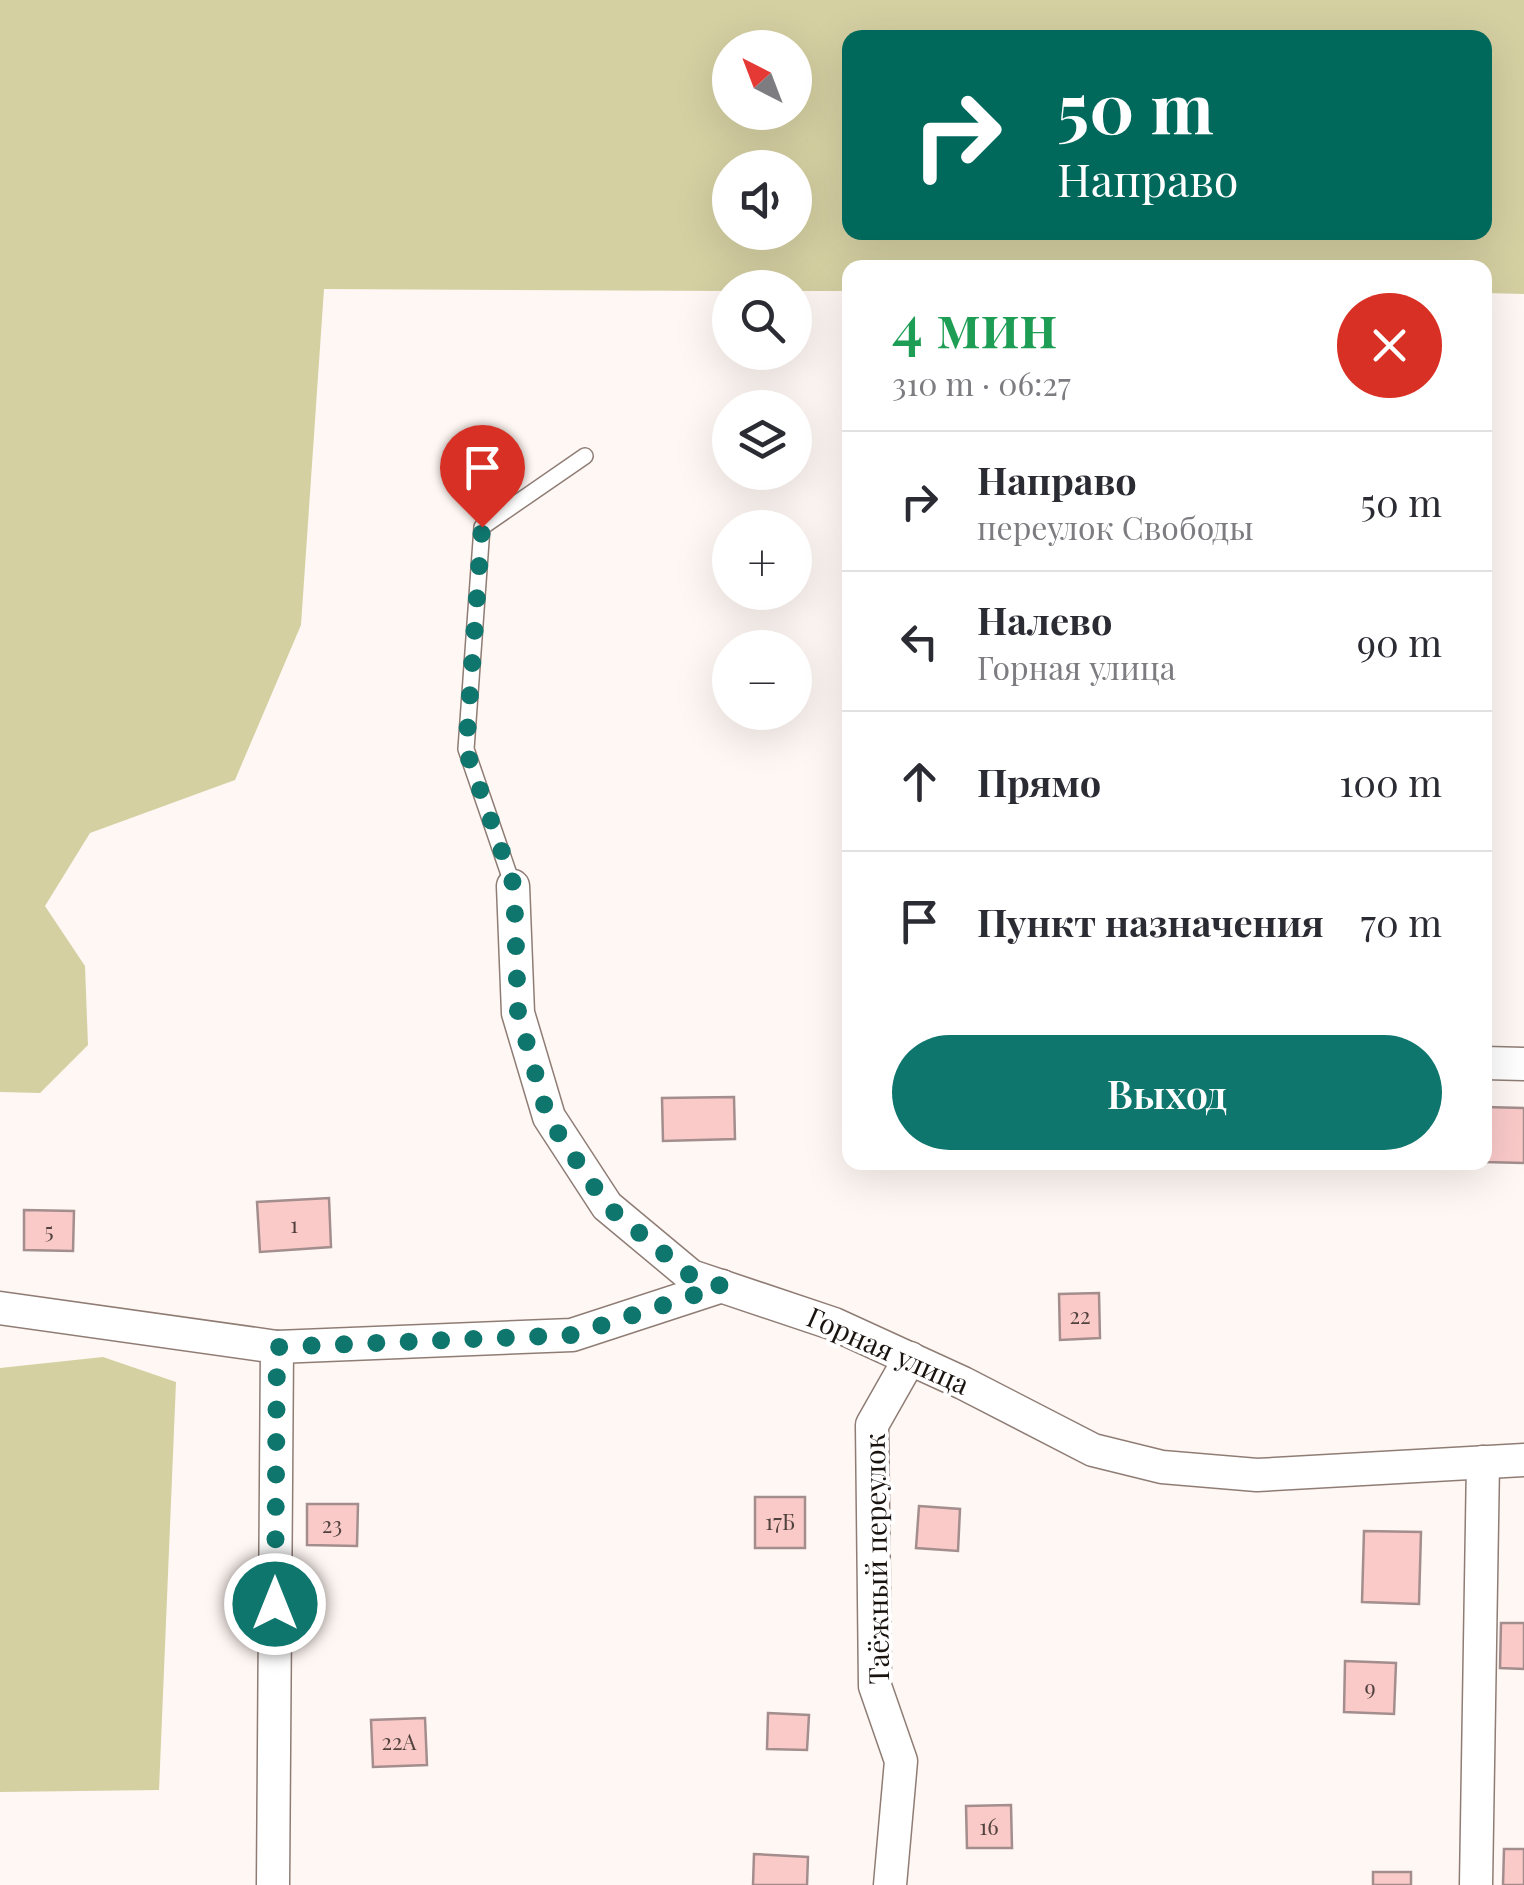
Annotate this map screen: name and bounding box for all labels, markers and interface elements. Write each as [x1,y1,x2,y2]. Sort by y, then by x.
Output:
north arrow [712,30,812,130]
map controls [712,30,812,730]
text: 50 m [1057,58,1214,152]
icon: right [892,70,1022,200]
text: Направо [1057,148,1239,208]
button: sound [712,150,812,250]
button: search [712,270,812,370]
text: 4 мин [892,283,1057,363]
button: close [1337,293,1442,398]
text: 310 m · 06:27 [892,361,1071,404]
button: layers [712,390,812,490]
pin [440,425,525,528]
icon: arrive [455,440,510,495]
text: Направо [977,454,1137,505]
icon: right [892,474,947,529]
text: 50 m [1360,476,1442,527]
text: переулок Свободы [977,505,1253,548]
button: + [712,510,812,610]
text: Налево [977,594,1112,645]
icon: left [892,614,947,669]
text: 90 m [1357,616,1442,667]
button: − [712,630,812,730]
text: Горная улица [977,645,1176,688]
icon: ahead [892,754,947,809]
text: Прямо [977,756,1101,807]
text: 100 m [1339,756,1442,807]
icon: arrive [892,894,947,949]
text: Пункт назначения [977,896,1324,947]
text: 70 m [1361,896,1442,947]
button: Выход [892,1035,1442,1150]
house number: 1 [290,1209,298,1239]
house number: 5 [44,1215,54,1245]
street label: Горная улица [802,1297,976,1402]
house number: 22 [1069,1300,1091,1330]
street label: Таёжный переулок [855,1433,896,1685]
house number: 17Б [765,1506,795,1536]
house number: 23 [322,1509,342,1539]
position arrow [223,1552,327,1656]
house number: 9 [1364,1672,1376,1702]
house number: 22А [382,1726,417,1756]
house number: 16 [979,1811,999,1841]

